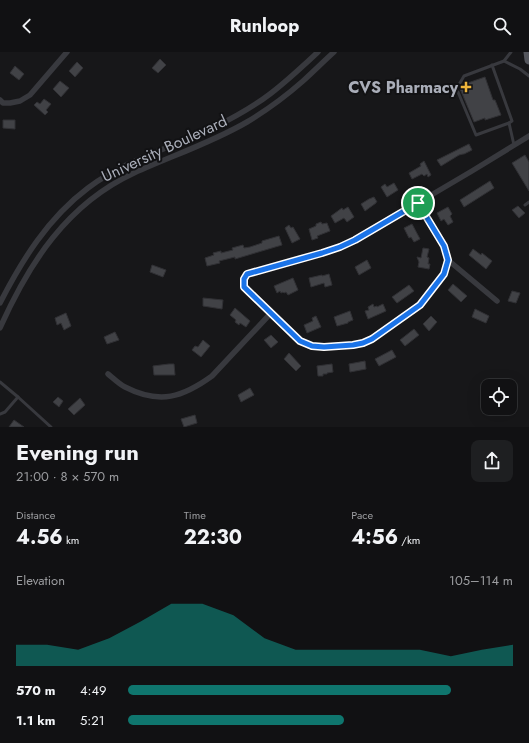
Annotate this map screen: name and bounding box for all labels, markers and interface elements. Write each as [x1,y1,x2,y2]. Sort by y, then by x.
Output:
text: Runloop [230,13,299,39]
icon: back [16,15,38,37]
icon: search [491,15,513,37]
place label: CVS Pharmacy [348,76,459,99]
marker: CVS Pharmacy [461,82,471,92]
street label: University Boulevard [98,109,231,188]
pin [401,186,435,220]
icon: arrive [407,192,429,214]
map controls [481,379,517,415]
button: locate [481,379,517,415]
text: Evening run [16,436,139,468]
button: share [471,440,513,482]
text: 21:00 · 8 × 570 m [16,467,119,486]
text: Distance [16,507,55,523]
text: Time [184,507,206,523]
text: Pace [351,507,373,523]
text: 4.56 [16,523,63,552]
text: 22:30 [184,523,242,552]
text: 4:56 [351,523,398,552]
text: km [63,532,79,548]
text: /km [398,532,420,548]
text: Elevation [16,571,65,590]
text: 105–114 m [449,571,513,590]
text: 570 m [16,681,55,700]
text: 4:49 [80,681,107,700]
text: 1.1 km [16,711,55,730]
text: 5:21 [80,711,104,730]

